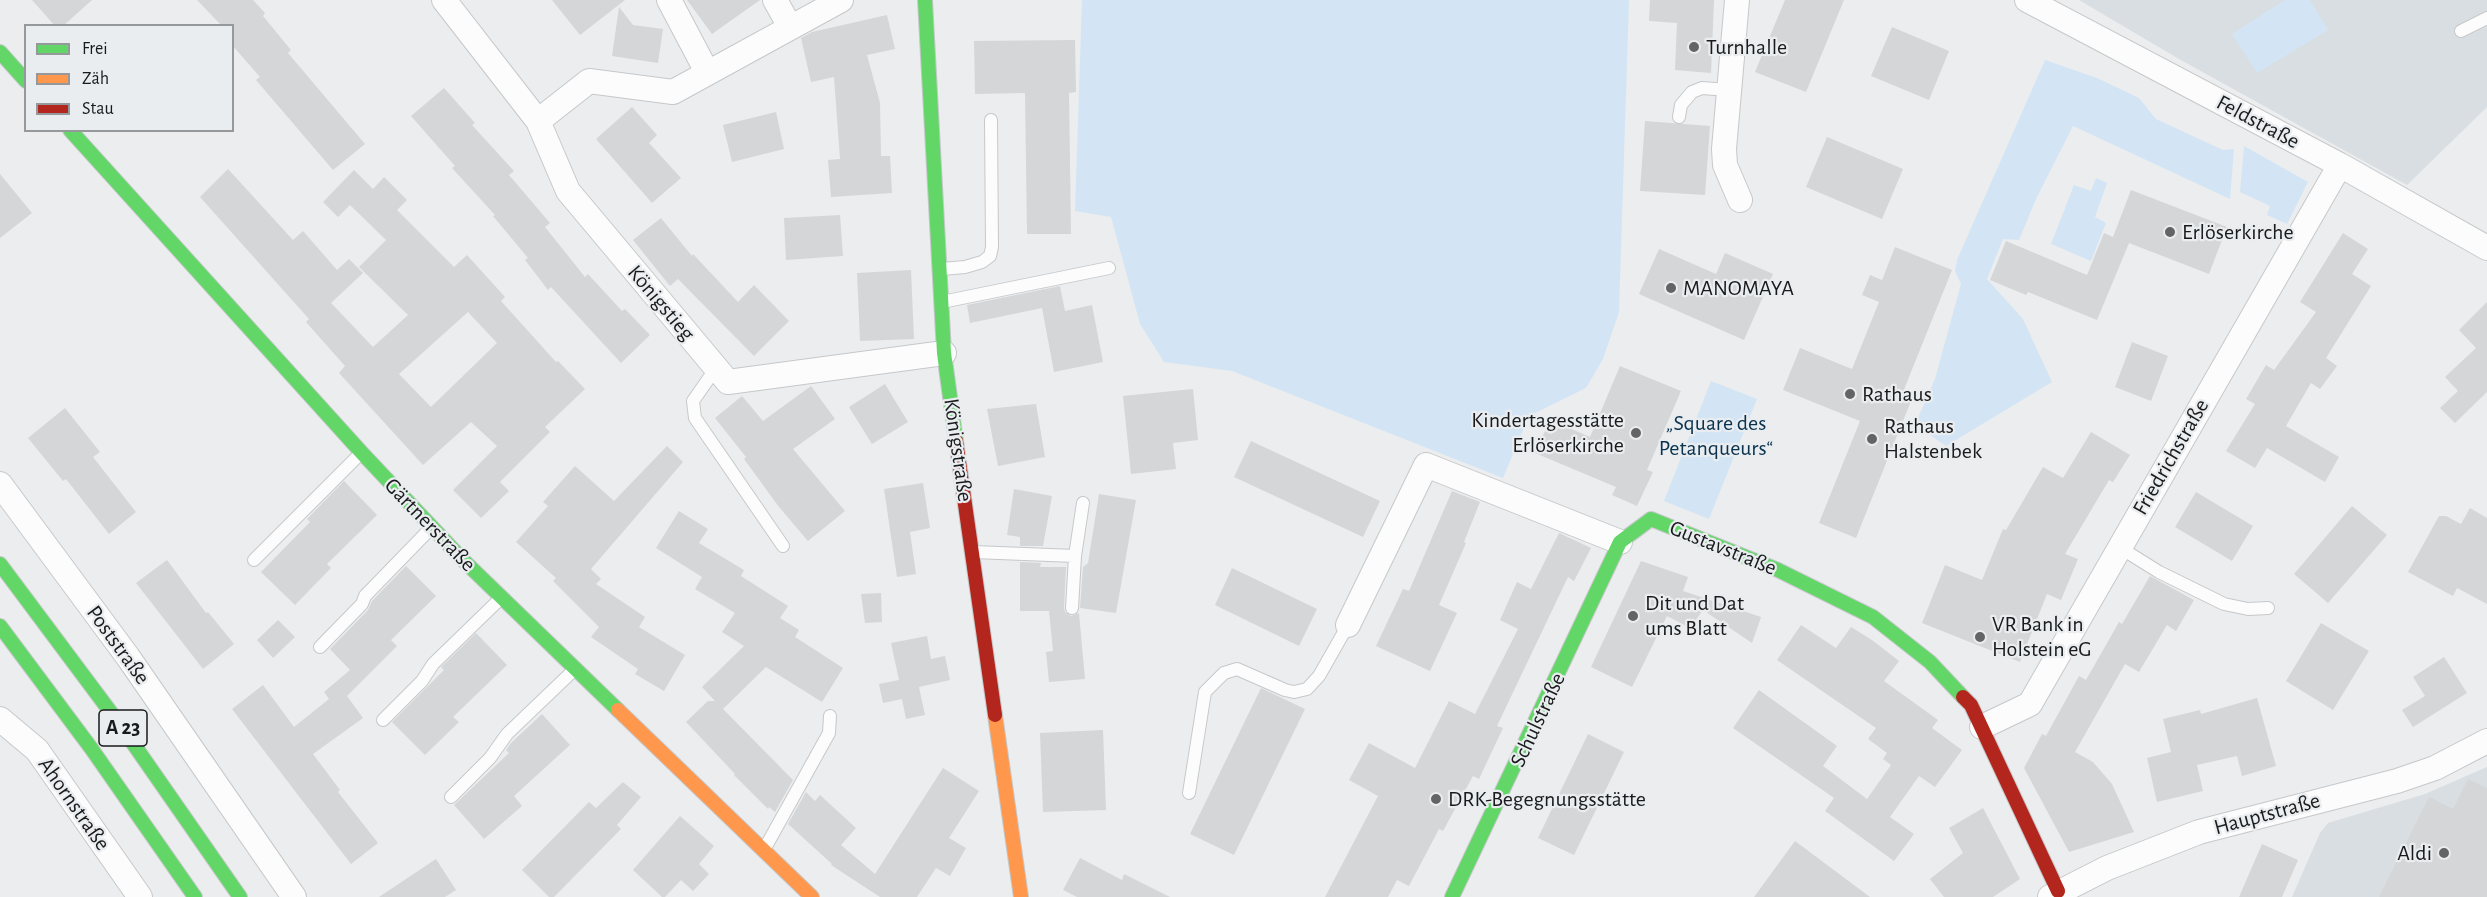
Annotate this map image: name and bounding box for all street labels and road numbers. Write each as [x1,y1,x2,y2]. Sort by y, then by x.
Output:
street label: Feldstraße [2212,89,2304,155]
street label: Königstieg [622,260,700,346]
street label: Friedrichstraße [2127,394,2215,520]
street label: Königstraße [938,397,978,503]
street label: Gärtnerstraße [379,473,481,577]
street label: Gustavstraße [1666,515,1780,581]
street label: Poststraße [81,600,155,690]
street label: Schulstraße [1505,669,1571,771]
road number: A 23 [99,710,147,746]
street label: Ahornstraße [32,752,116,856]
street label: Hauptstraße [2211,787,2323,841]

